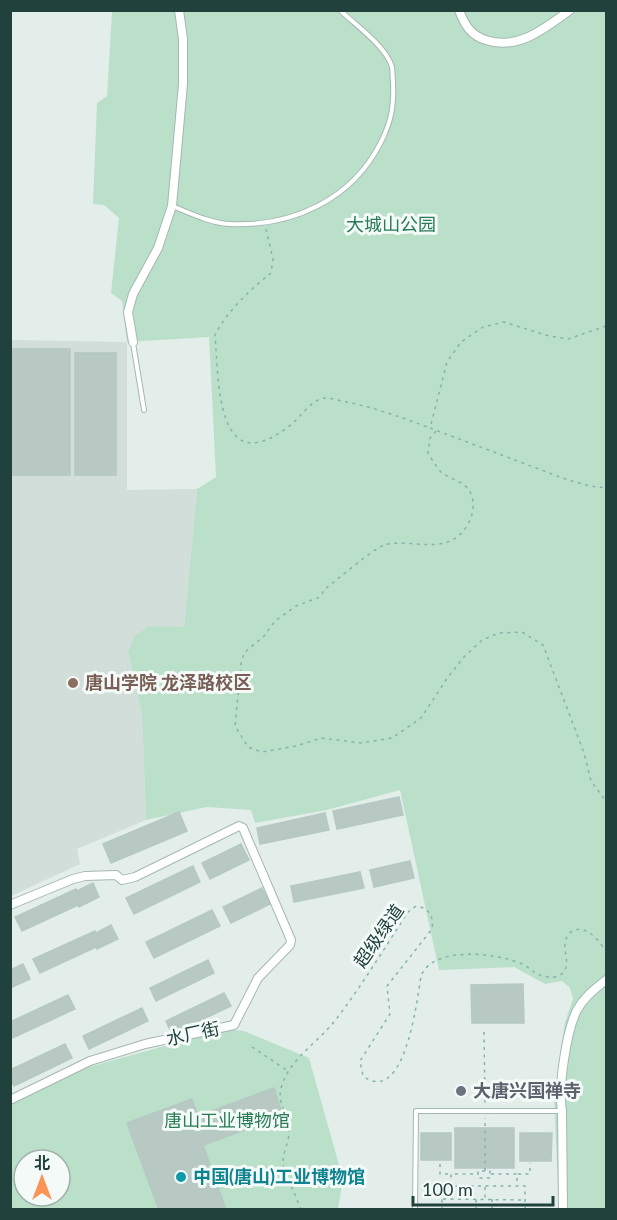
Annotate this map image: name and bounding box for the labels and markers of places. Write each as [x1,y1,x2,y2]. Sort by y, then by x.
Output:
place label: 唐山学院 龙泽路校区 [85,671,251,693]
marker: 唐山学院 龙泽路校区 [66,676,80,690]
place label: 大唐兴国禅寺 [473,1079,581,1101]
marker: 大唐兴国禅寺 [454,1084,468,1098]
place label: 中国(唐山)工业博物馆 [193,1165,365,1187]
marker: 中国(唐山)工业博物馆 [174,1170,188,1184]

